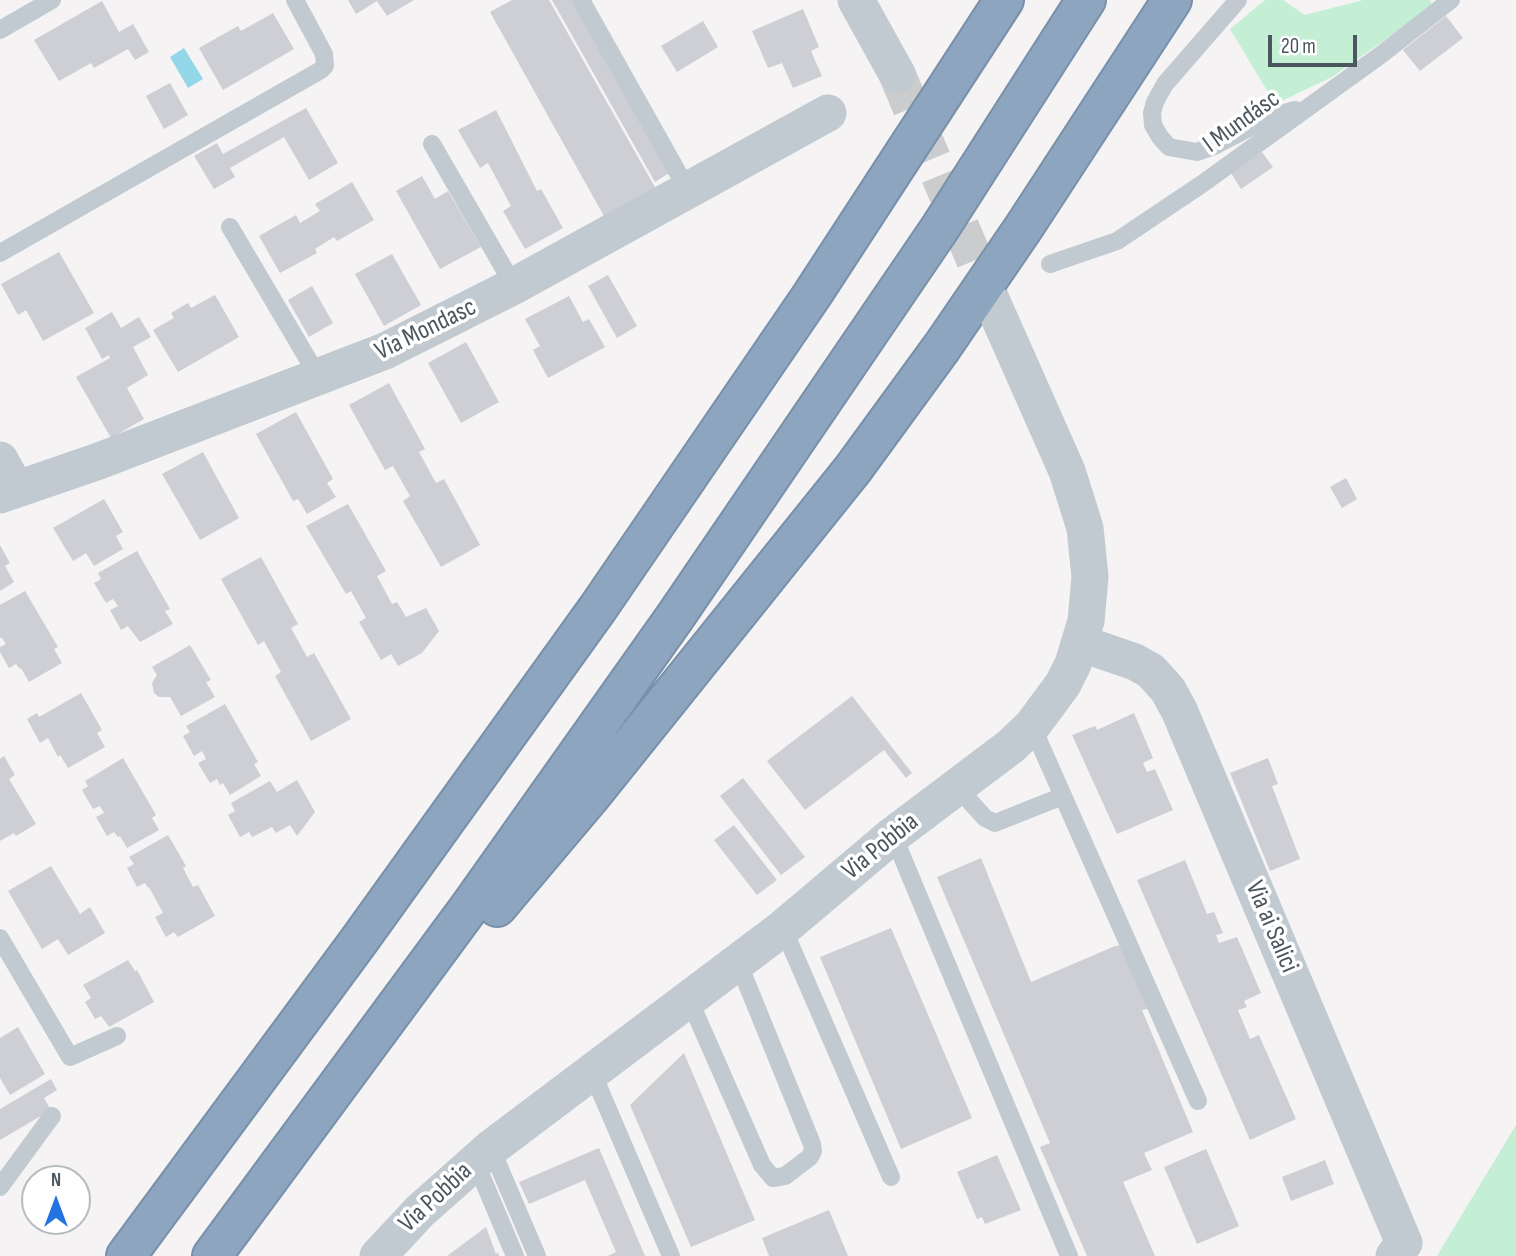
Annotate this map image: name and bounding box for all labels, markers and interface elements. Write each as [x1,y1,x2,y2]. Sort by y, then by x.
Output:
scale bar [1271,21,1360,65]
text: 20 m [1281,34,1316,59]
street label: I Mundásc [1197,84,1287,160]
street label: Via Mondasc [370,292,482,368]
street label: Via Pobbia [837,807,925,887]
street label: Via ai Salici [1238,877,1304,977]
street label: Via Pobbia [393,1156,479,1240]
north arrow [21,1165,91,1235]
text: N [51,1169,61,1192]

